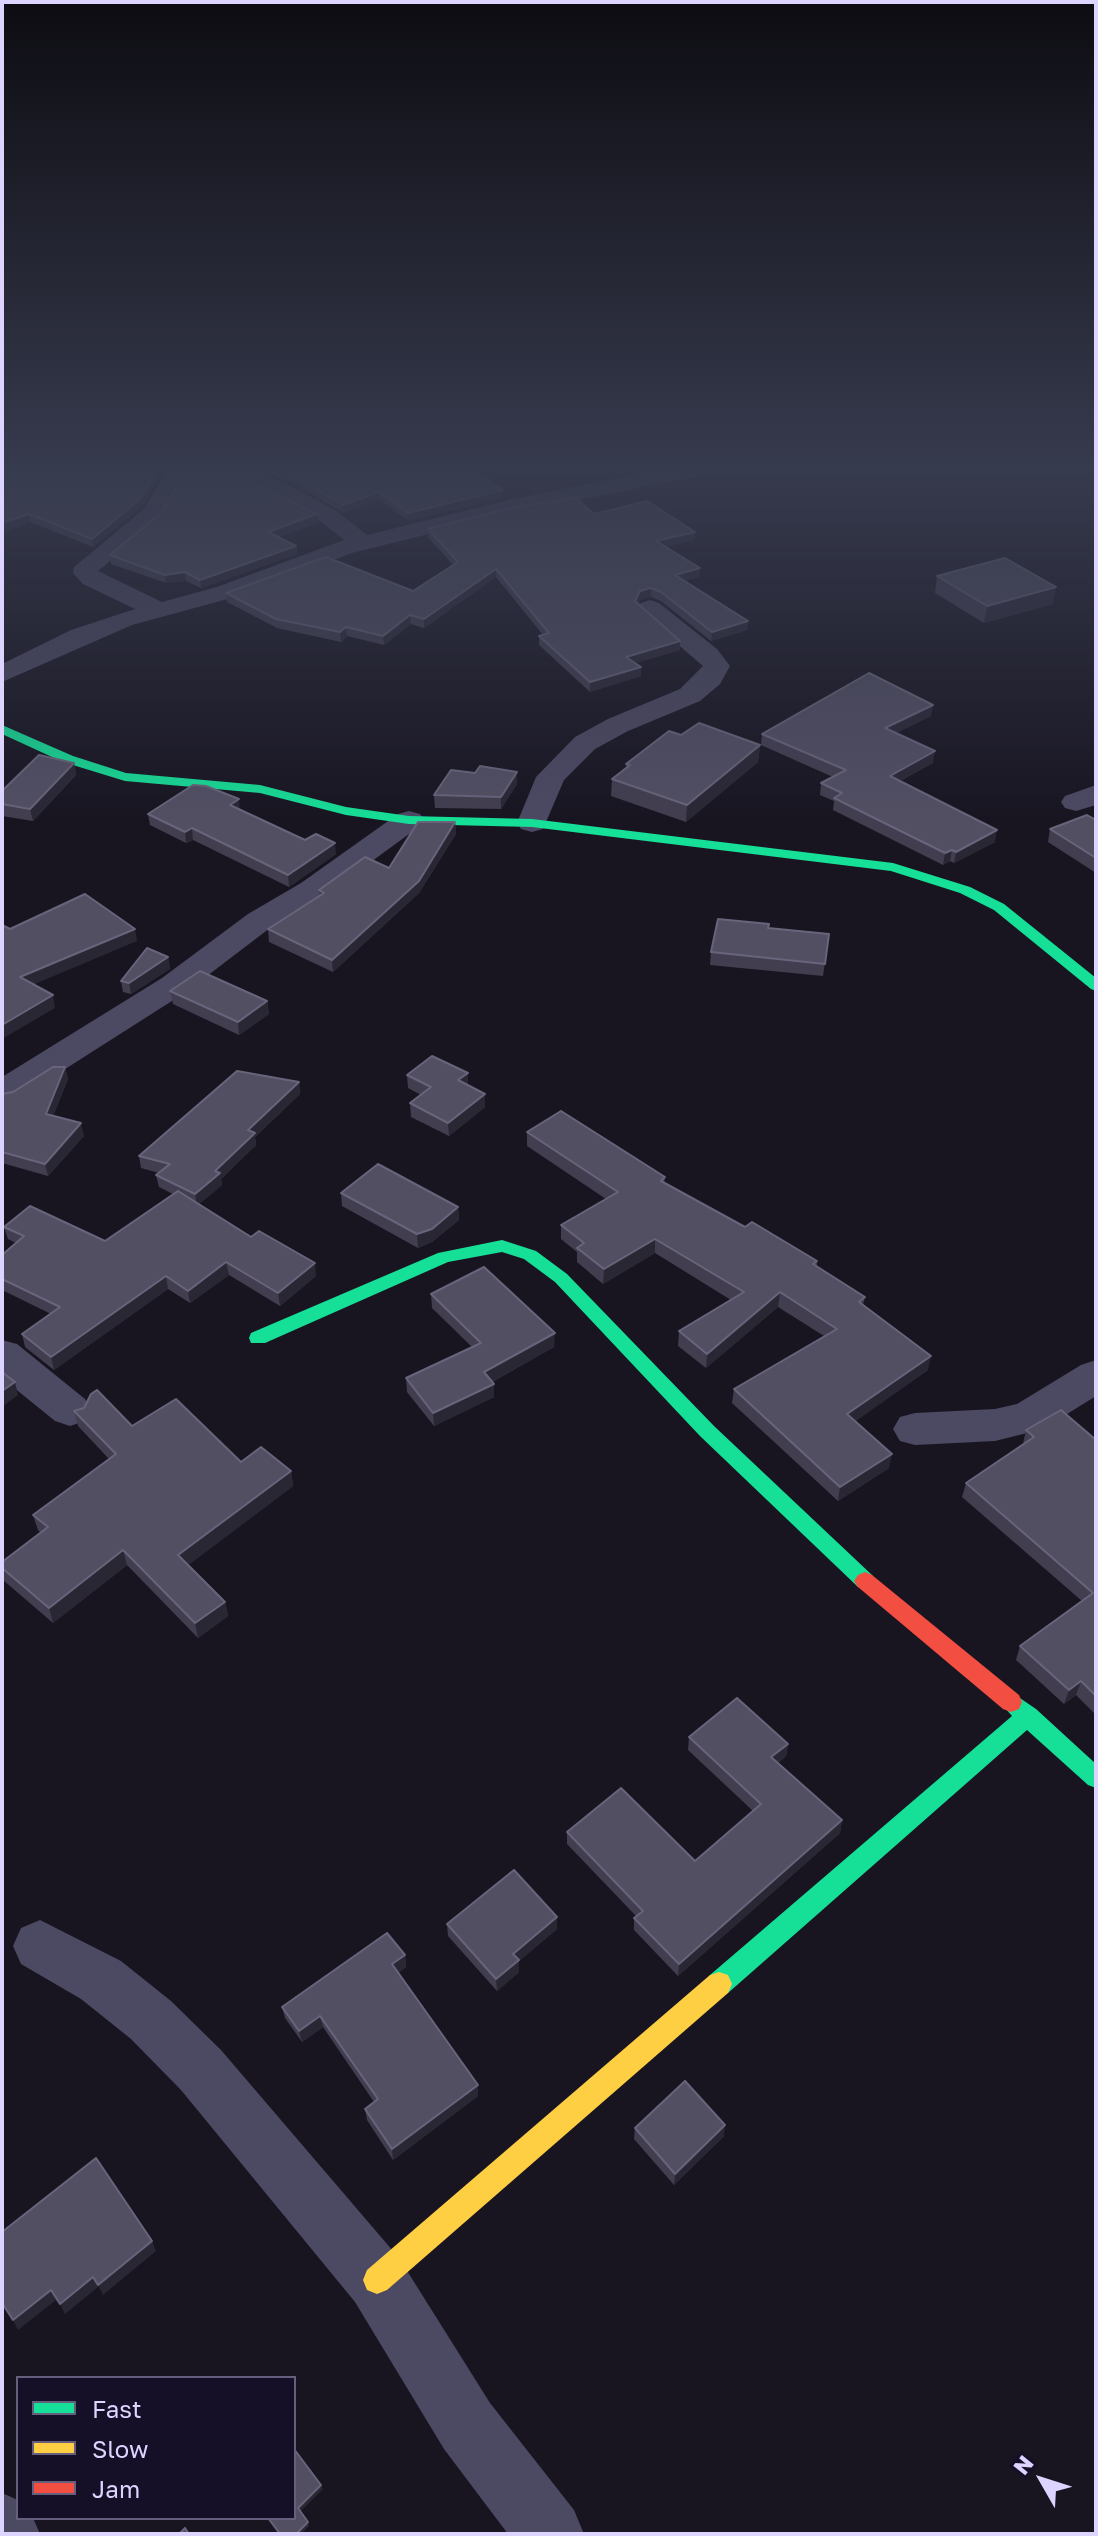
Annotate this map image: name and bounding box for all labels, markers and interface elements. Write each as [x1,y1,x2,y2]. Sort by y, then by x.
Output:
legend [16,2376,296,2520]
text: Fast [92,2394,142,2423]
text: Slow [92,2434,148,2463]
north arrow [1002,2440,1082,2520]
text: N [1007,2450,1039,2480]
text: Jam [92,2474,140,2503]

